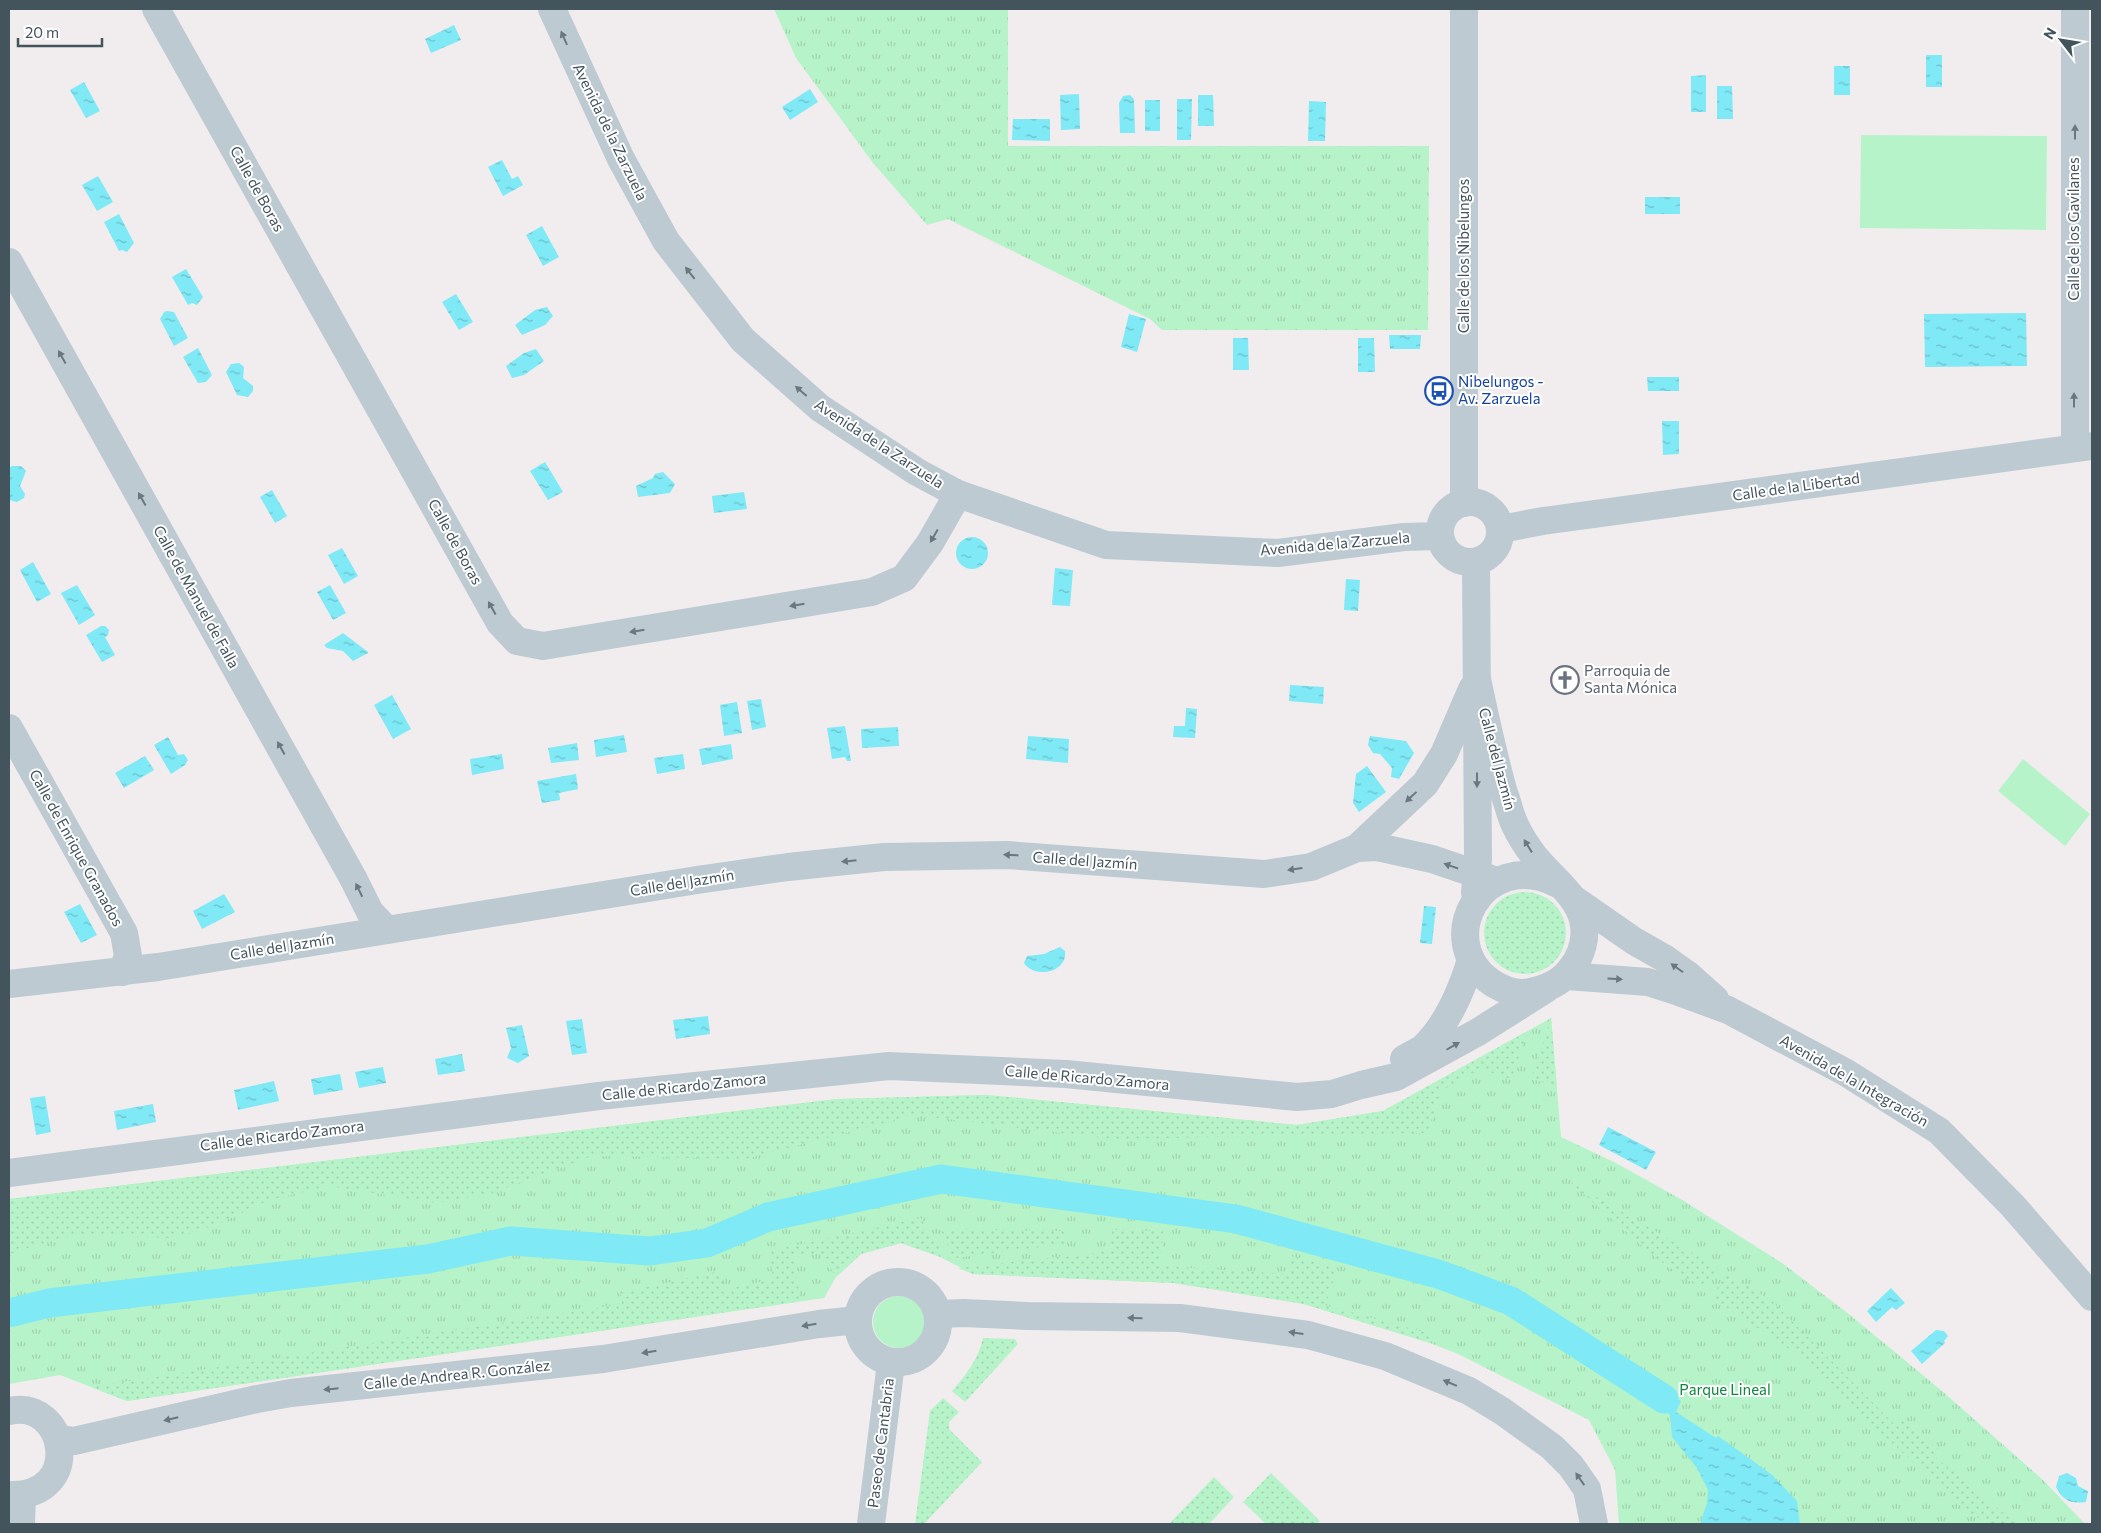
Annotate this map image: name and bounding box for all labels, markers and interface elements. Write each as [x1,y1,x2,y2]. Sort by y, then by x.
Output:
scale bar [18,15,101,47]
north arrow [2036,15,2086,65]
text: 20 m [25,23,59,41]
text: N [2039,24,2059,42]
one-way arrow [560,30,569,45]
street label: Avenida de la Zarzuela [570,60,652,203]
one-way arrow [2071,124,2079,140]
street label: Calle de Boras [227,143,289,235]
street label: Calle de los Gavilanes [2064,157,2082,301]
street label: Calle de los Nibelungos [1454,179,1472,333]
one-way arrow [685,267,696,280]
one-way arrow [58,350,66,365]
place label: Nibelungos - Av. Zarzuela [1458,372,1544,407]
bus stop icon: Nibelungos - Av. Zarzuela [1424,376,1454,406]
one-way arrow [795,385,807,397]
one-way arrow [2070,391,2078,407]
street label: Avenida de la Zarzuela [812,395,947,492]
street label: Calle de la Libertad [1731,468,1861,504]
one-way arrow [137,493,146,506]
street label: Calle de Boras [425,496,487,588]
street label: Calle de Manuel de Falla [150,522,244,671]
street label: Avenida de la Zarzuela [1259,527,1411,559]
one-way arrow [929,530,938,543]
one-way arrow [488,601,496,616]
one-way arrow [789,601,805,609]
one-way arrow [628,627,644,635]
place label: Parroquia de Santa Mónica [1584,661,1677,696]
church icon: Parroquia de Santa Mónica [1550,665,1580,695]
street label: Calle del Jazmín [1476,706,1520,812]
one-way arrow [276,741,285,755]
street label: Calle de Enrique Granados [26,766,128,929]
one-way arrow [1472,772,1480,788]
one-way arrow [1406,791,1418,803]
one-way arrow [1523,839,1532,853]
street label: Calle del Jazmín [1032,847,1138,873]
one-way arrow [1003,851,1019,859]
one-way arrow [840,857,856,865]
one-way arrow [1443,862,1458,870]
street label: Calle del Jazmín [629,865,735,899]
one-way arrow [1287,866,1303,874]
one-way arrow [355,883,363,897]
street label: Calle del Jazmín [229,929,335,963]
one-way arrow [1670,963,1684,973]
one-way arrow [1608,975,1624,983]
street label: Avenida de la Integración [1777,1030,1932,1130]
one-way arrow [1447,1042,1460,1051]
street label: Calle de Ricardo Zamora [1004,1061,1170,1093]
street label: Calle de Ricardo Zamora [601,1068,767,1104]
street label: Calle de Ricardo Zamora [199,1116,365,1154]
one-way arrow [1126,1313,1142,1321]
one-way arrow [801,1322,817,1330]
one-way arrow [1288,1329,1304,1337]
one-way arrow [640,1348,656,1356]
street label: Calle de Andrea R. González [363,1355,551,1393]
street label: Paseo de Cantabria [863,1377,897,1509]
one-way arrow [1443,1379,1457,1387]
park label: Parque Lineal [1679,1380,1771,1398]
one-way arrow [323,1385,339,1393]
one-way arrow [164,1415,179,1423]
one-way arrow [1575,1472,1585,1485]

